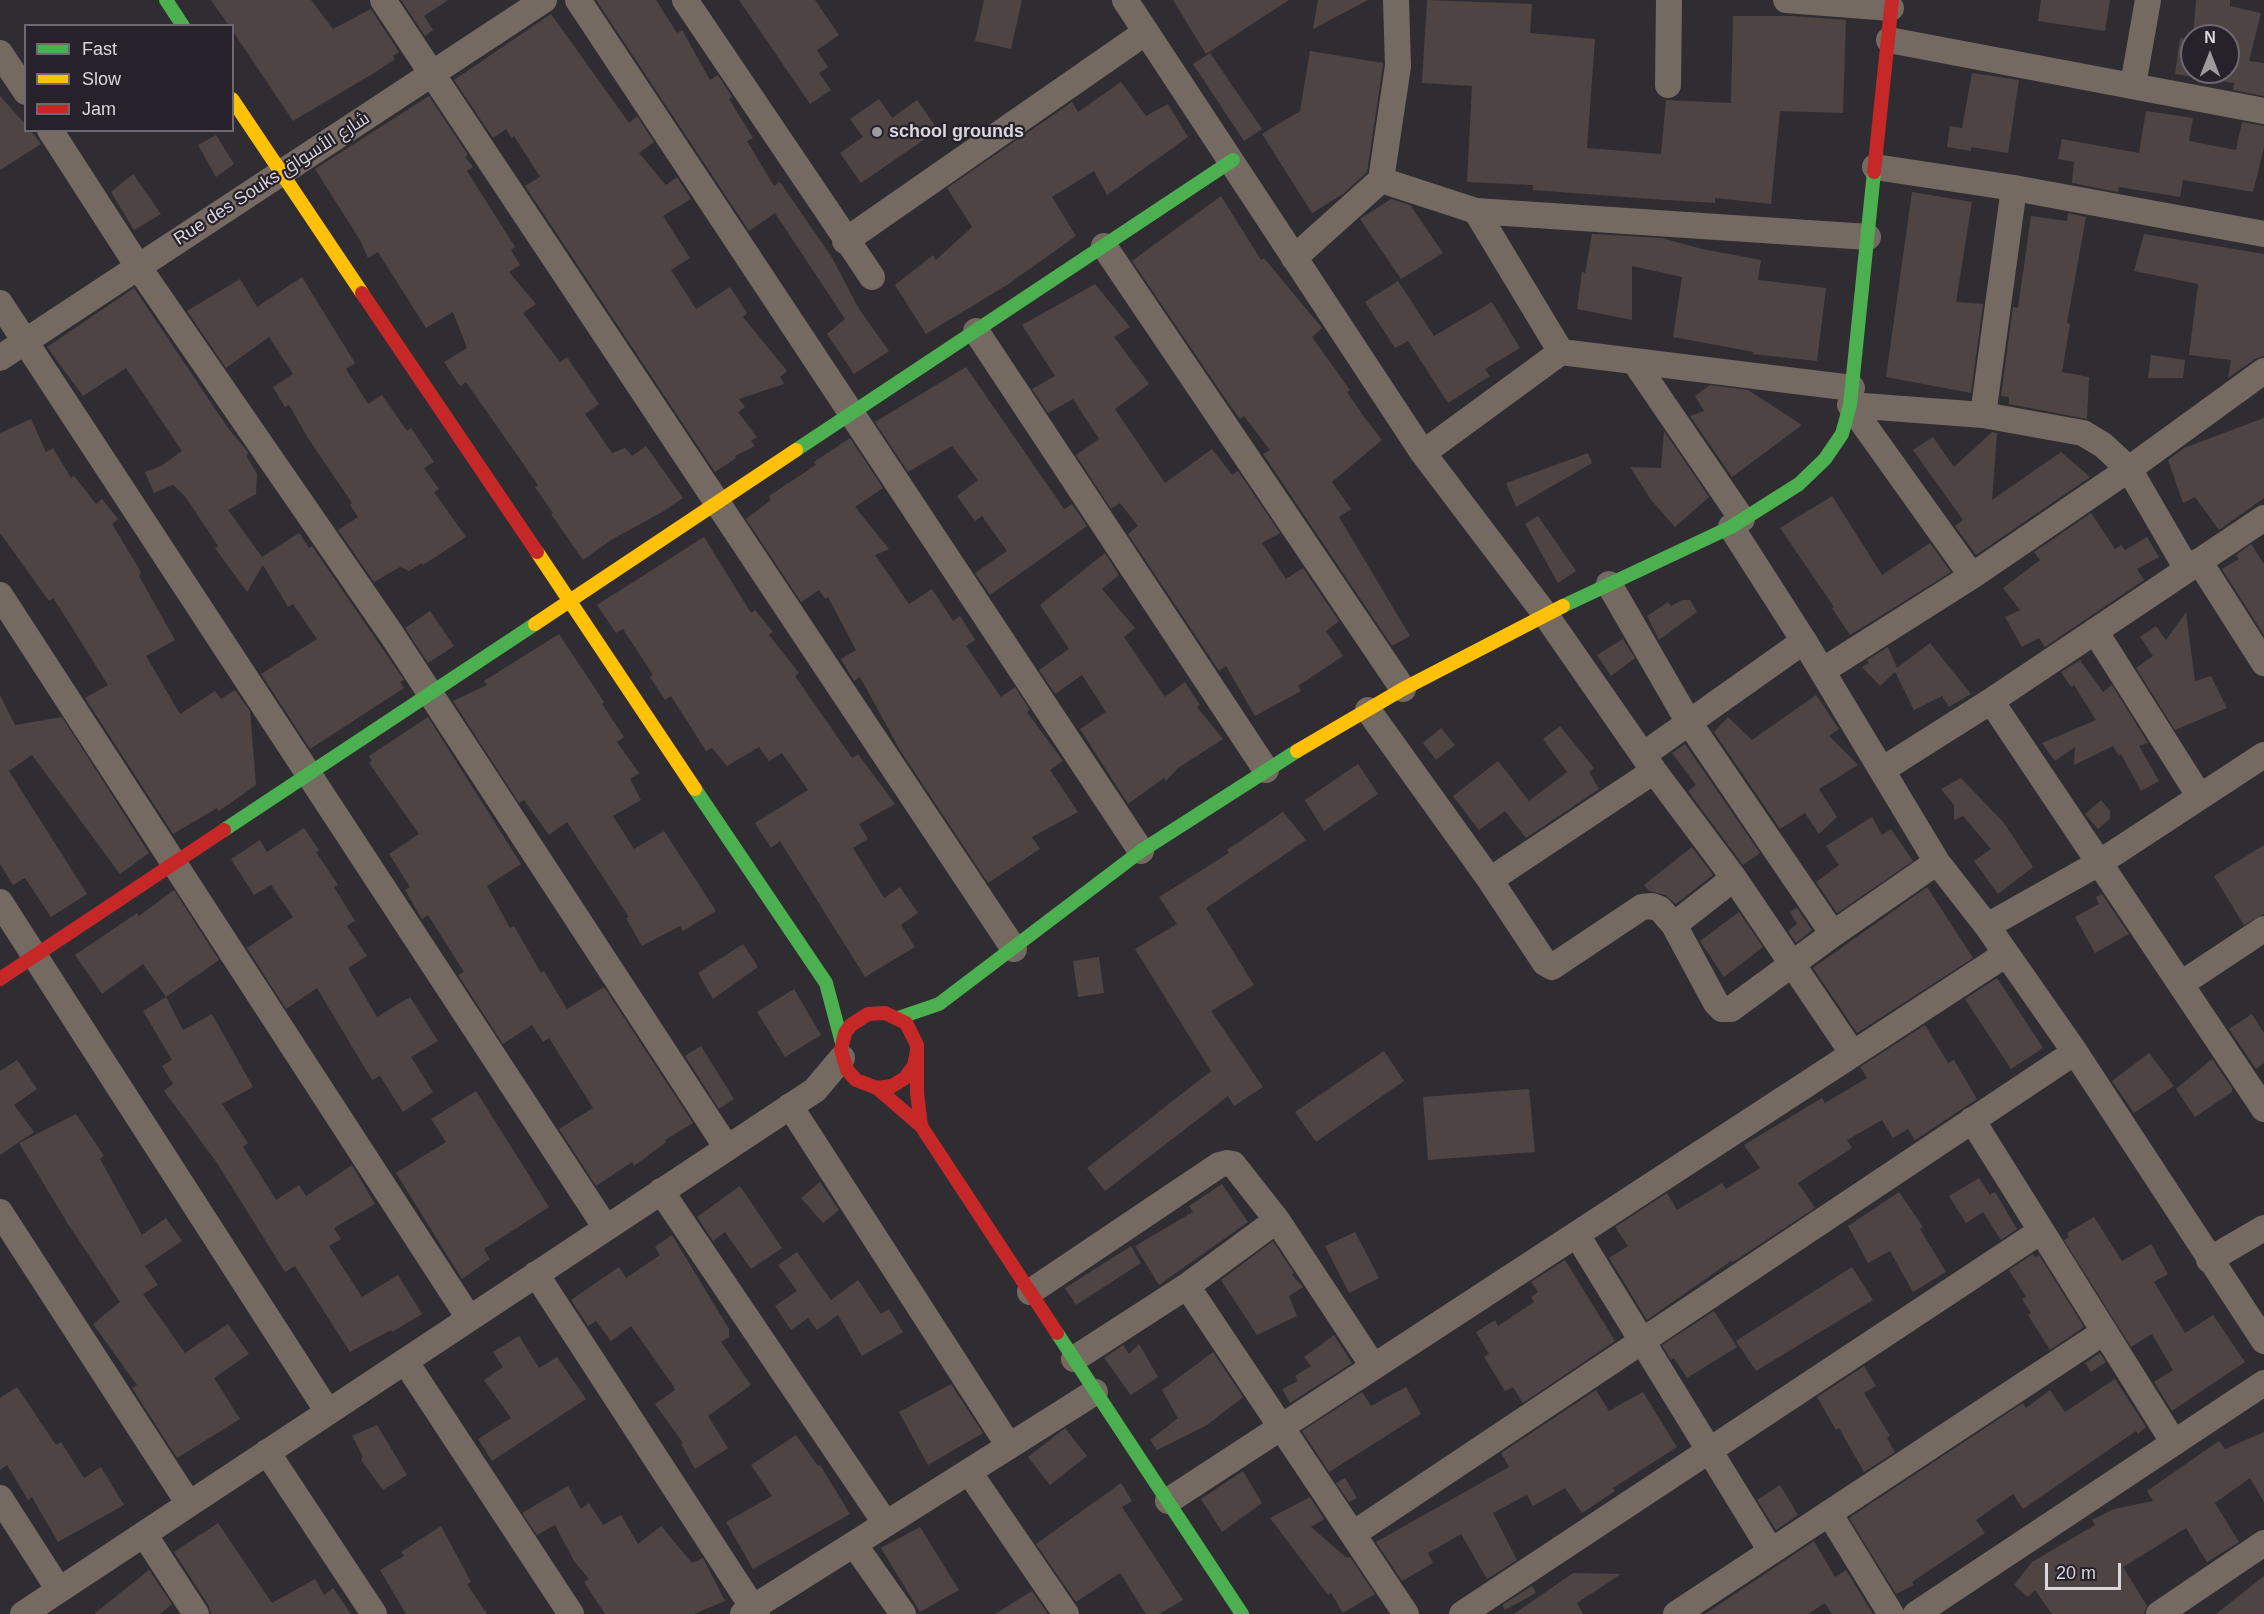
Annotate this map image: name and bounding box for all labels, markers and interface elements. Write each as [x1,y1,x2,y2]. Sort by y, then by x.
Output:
legend [24,24,234,132]
north arrow [2180,24,2240,84]
text: N [2204,29,2216,46]
text: Fast [82,39,117,59]
text: Slow [82,69,121,89]
text: Jam [82,99,116,119]
street label: Rue des Souks شارع الأسواق [170,108,374,250]
place label: school grounds [889,121,1024,143]
marker: school grounds [870,125,884,139]
scale bar [2048,1551,2124,1589]
text: 20 m [2056,1563,2096,1583]

